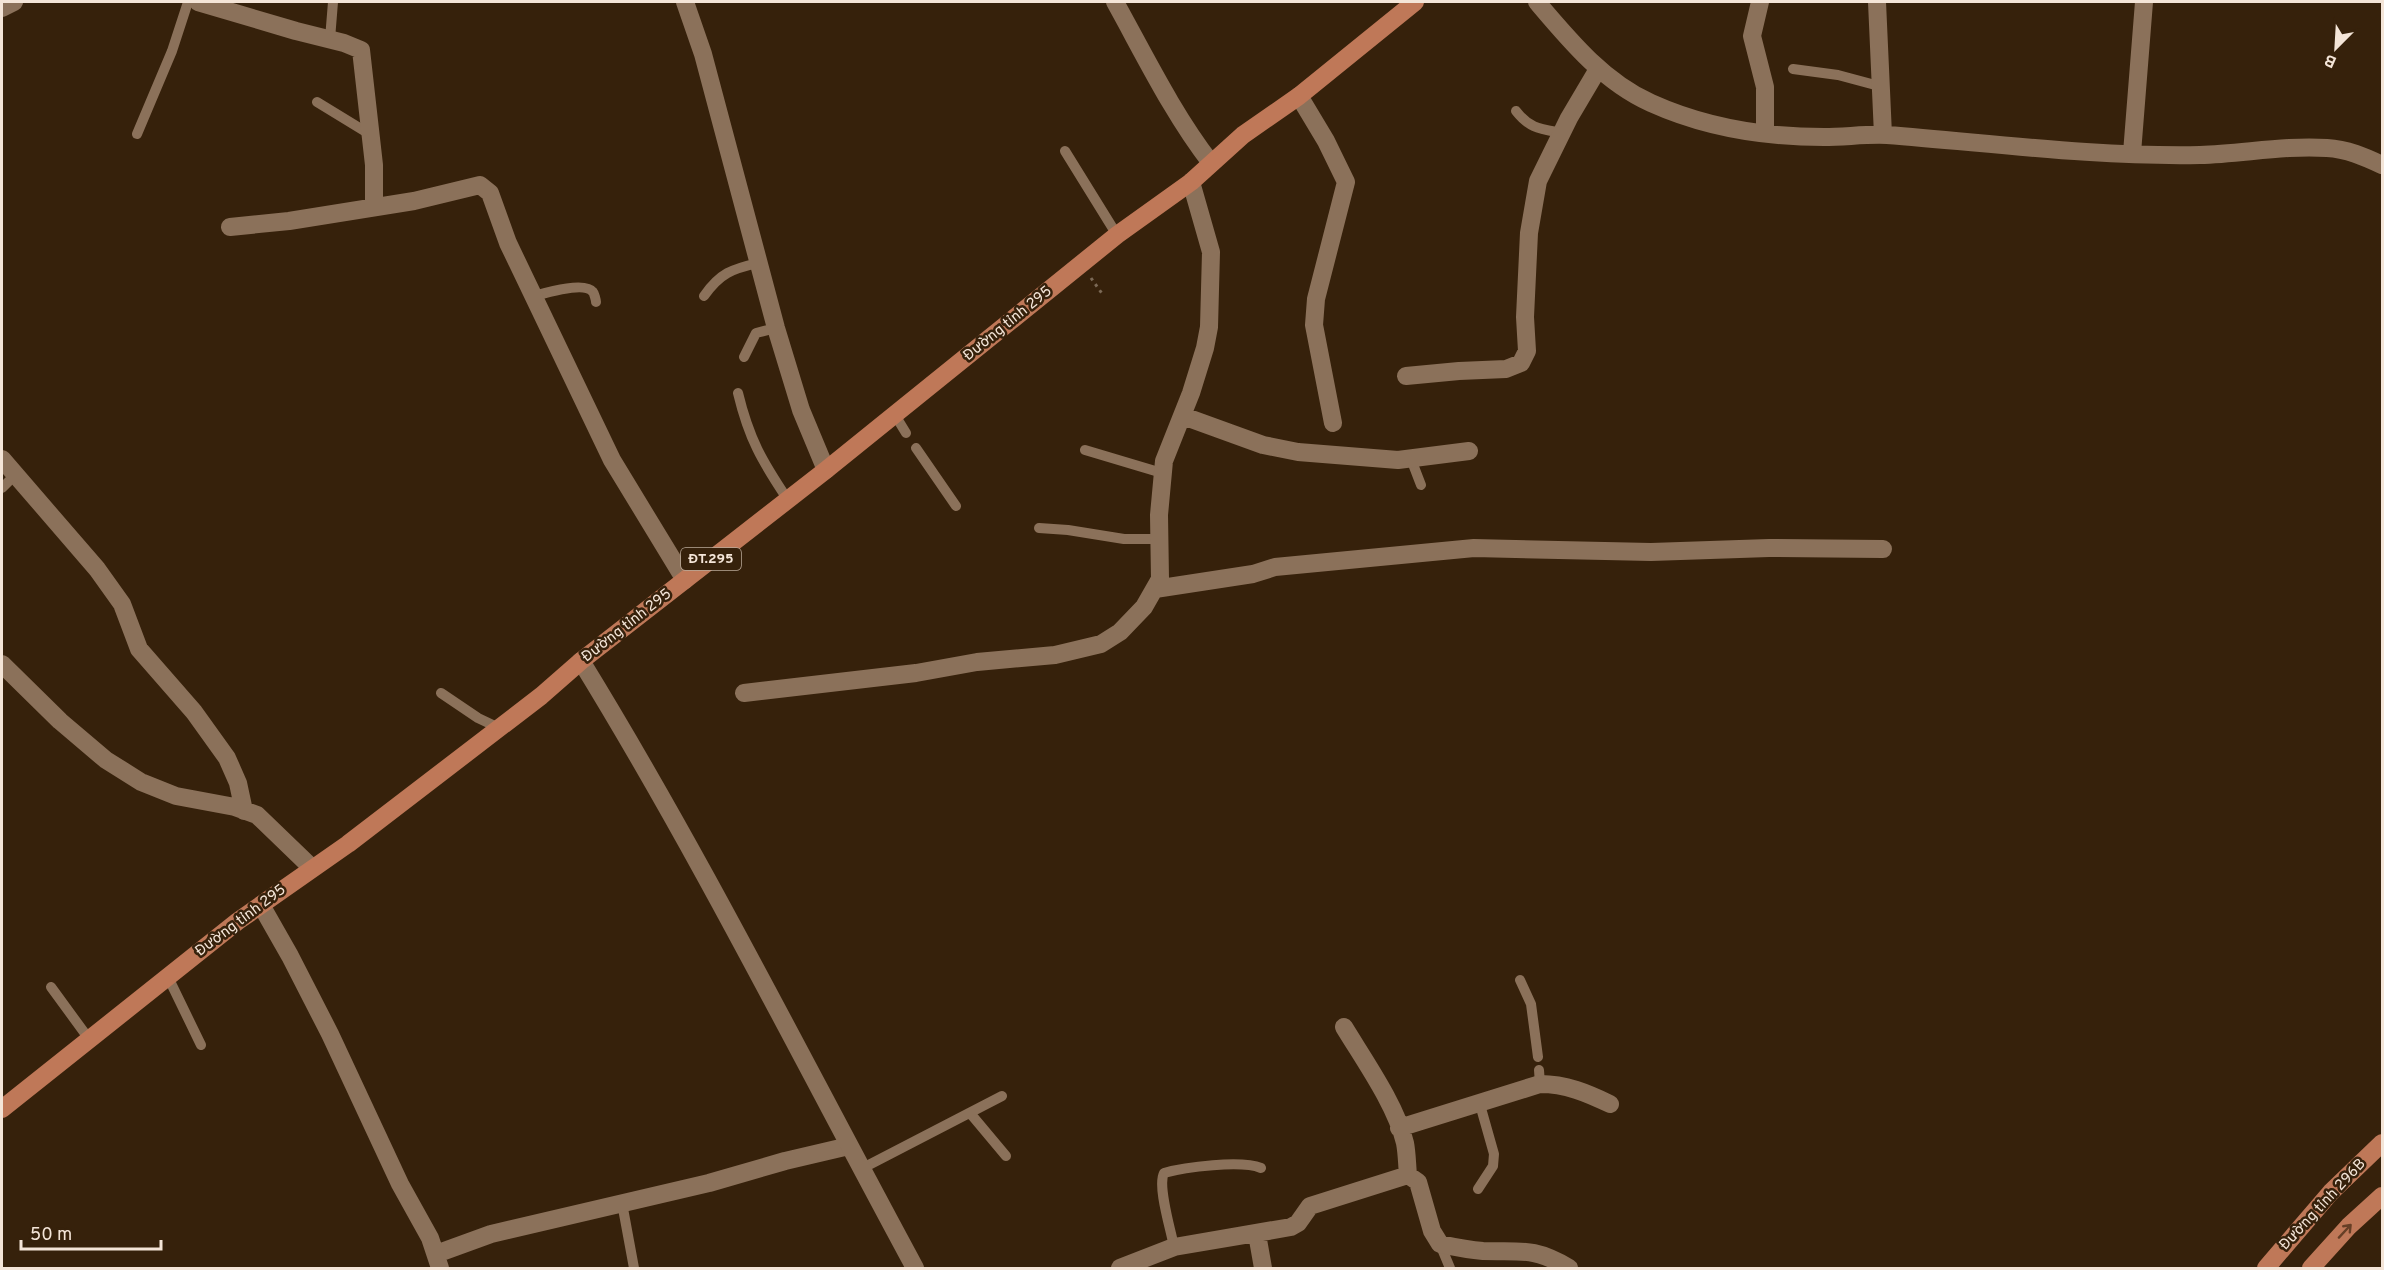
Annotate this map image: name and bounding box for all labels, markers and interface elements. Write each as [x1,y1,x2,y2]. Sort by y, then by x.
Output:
north arrow [2306,18,2366,78]
text: B [2322,48,2340,71]
street label: Đường tỉnh 295 [960,282,1056,366]
road number: ĐT.295 [681,548,741,570]
street label: Đường tỉnh 295 [578,585,676,667]
street label: Đường tỉnh 295 [192,881,290,961]
street label: Đường tỉnh 296B [2276,1155,2370,1255]
scale bar [21,1213,160,1251]
one-way arrow [2338,1223,2352,1238]
text: 50 m [30,1224,72,1247]

